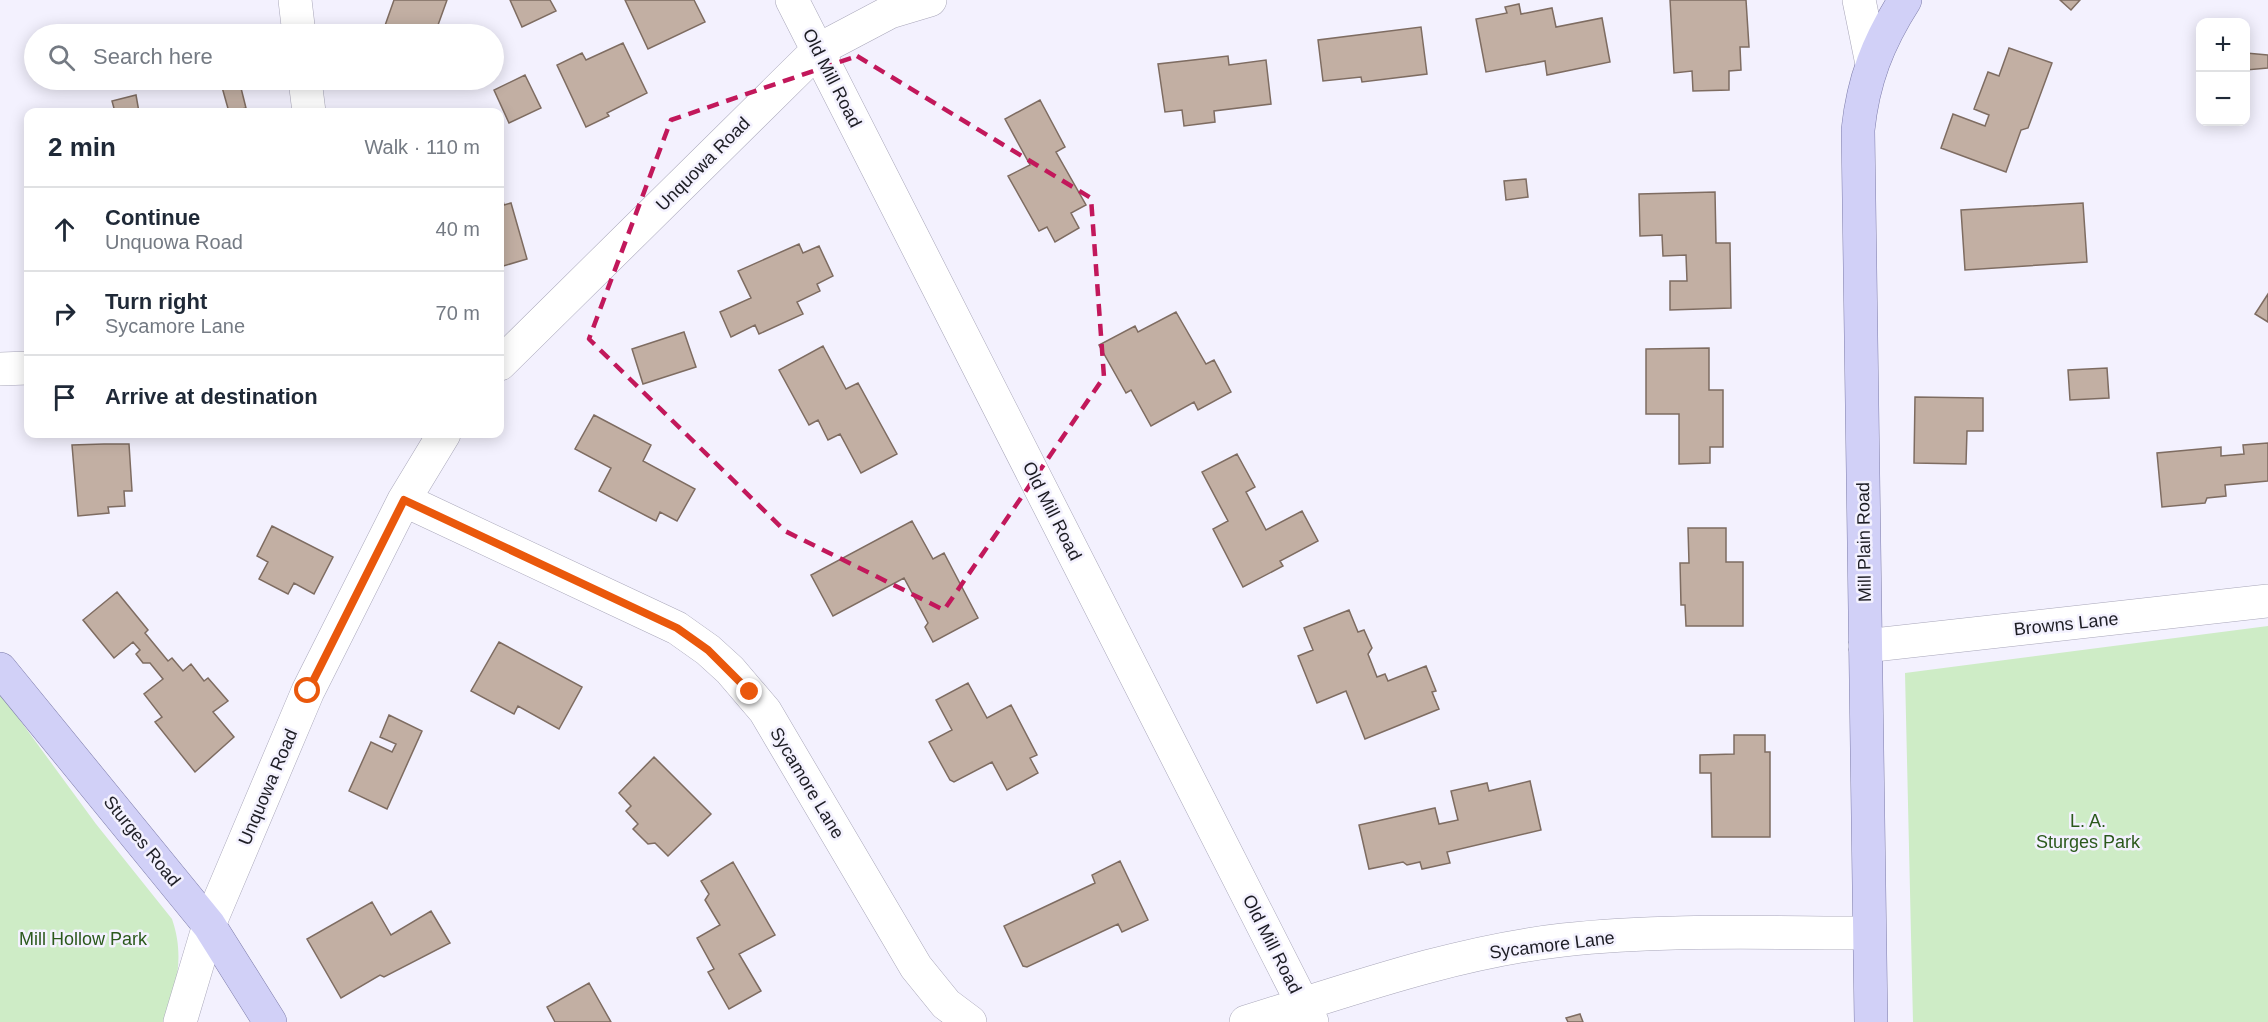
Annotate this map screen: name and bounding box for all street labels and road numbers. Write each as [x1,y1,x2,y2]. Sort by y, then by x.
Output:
street label: Old Mill Road [799,25,865,131]
street label: Unquowa Road [652,113,754,215]
street label: Old Mill Road [1019,458,1085,564]
street label: Mill Plain Road [1853,482,1875,602]
street label: Browns Lane [2013,609,2119,639]
street label: Sycamore Lane [766,724,848,842]
street label: Unquowa Road [235,726,301,848]
street label: Sturges Road [100,792,184,890]
street label: Old Mill Road [1239,891,1305,997]
street label: Sycamore Lane [1488,927,1616,963]

